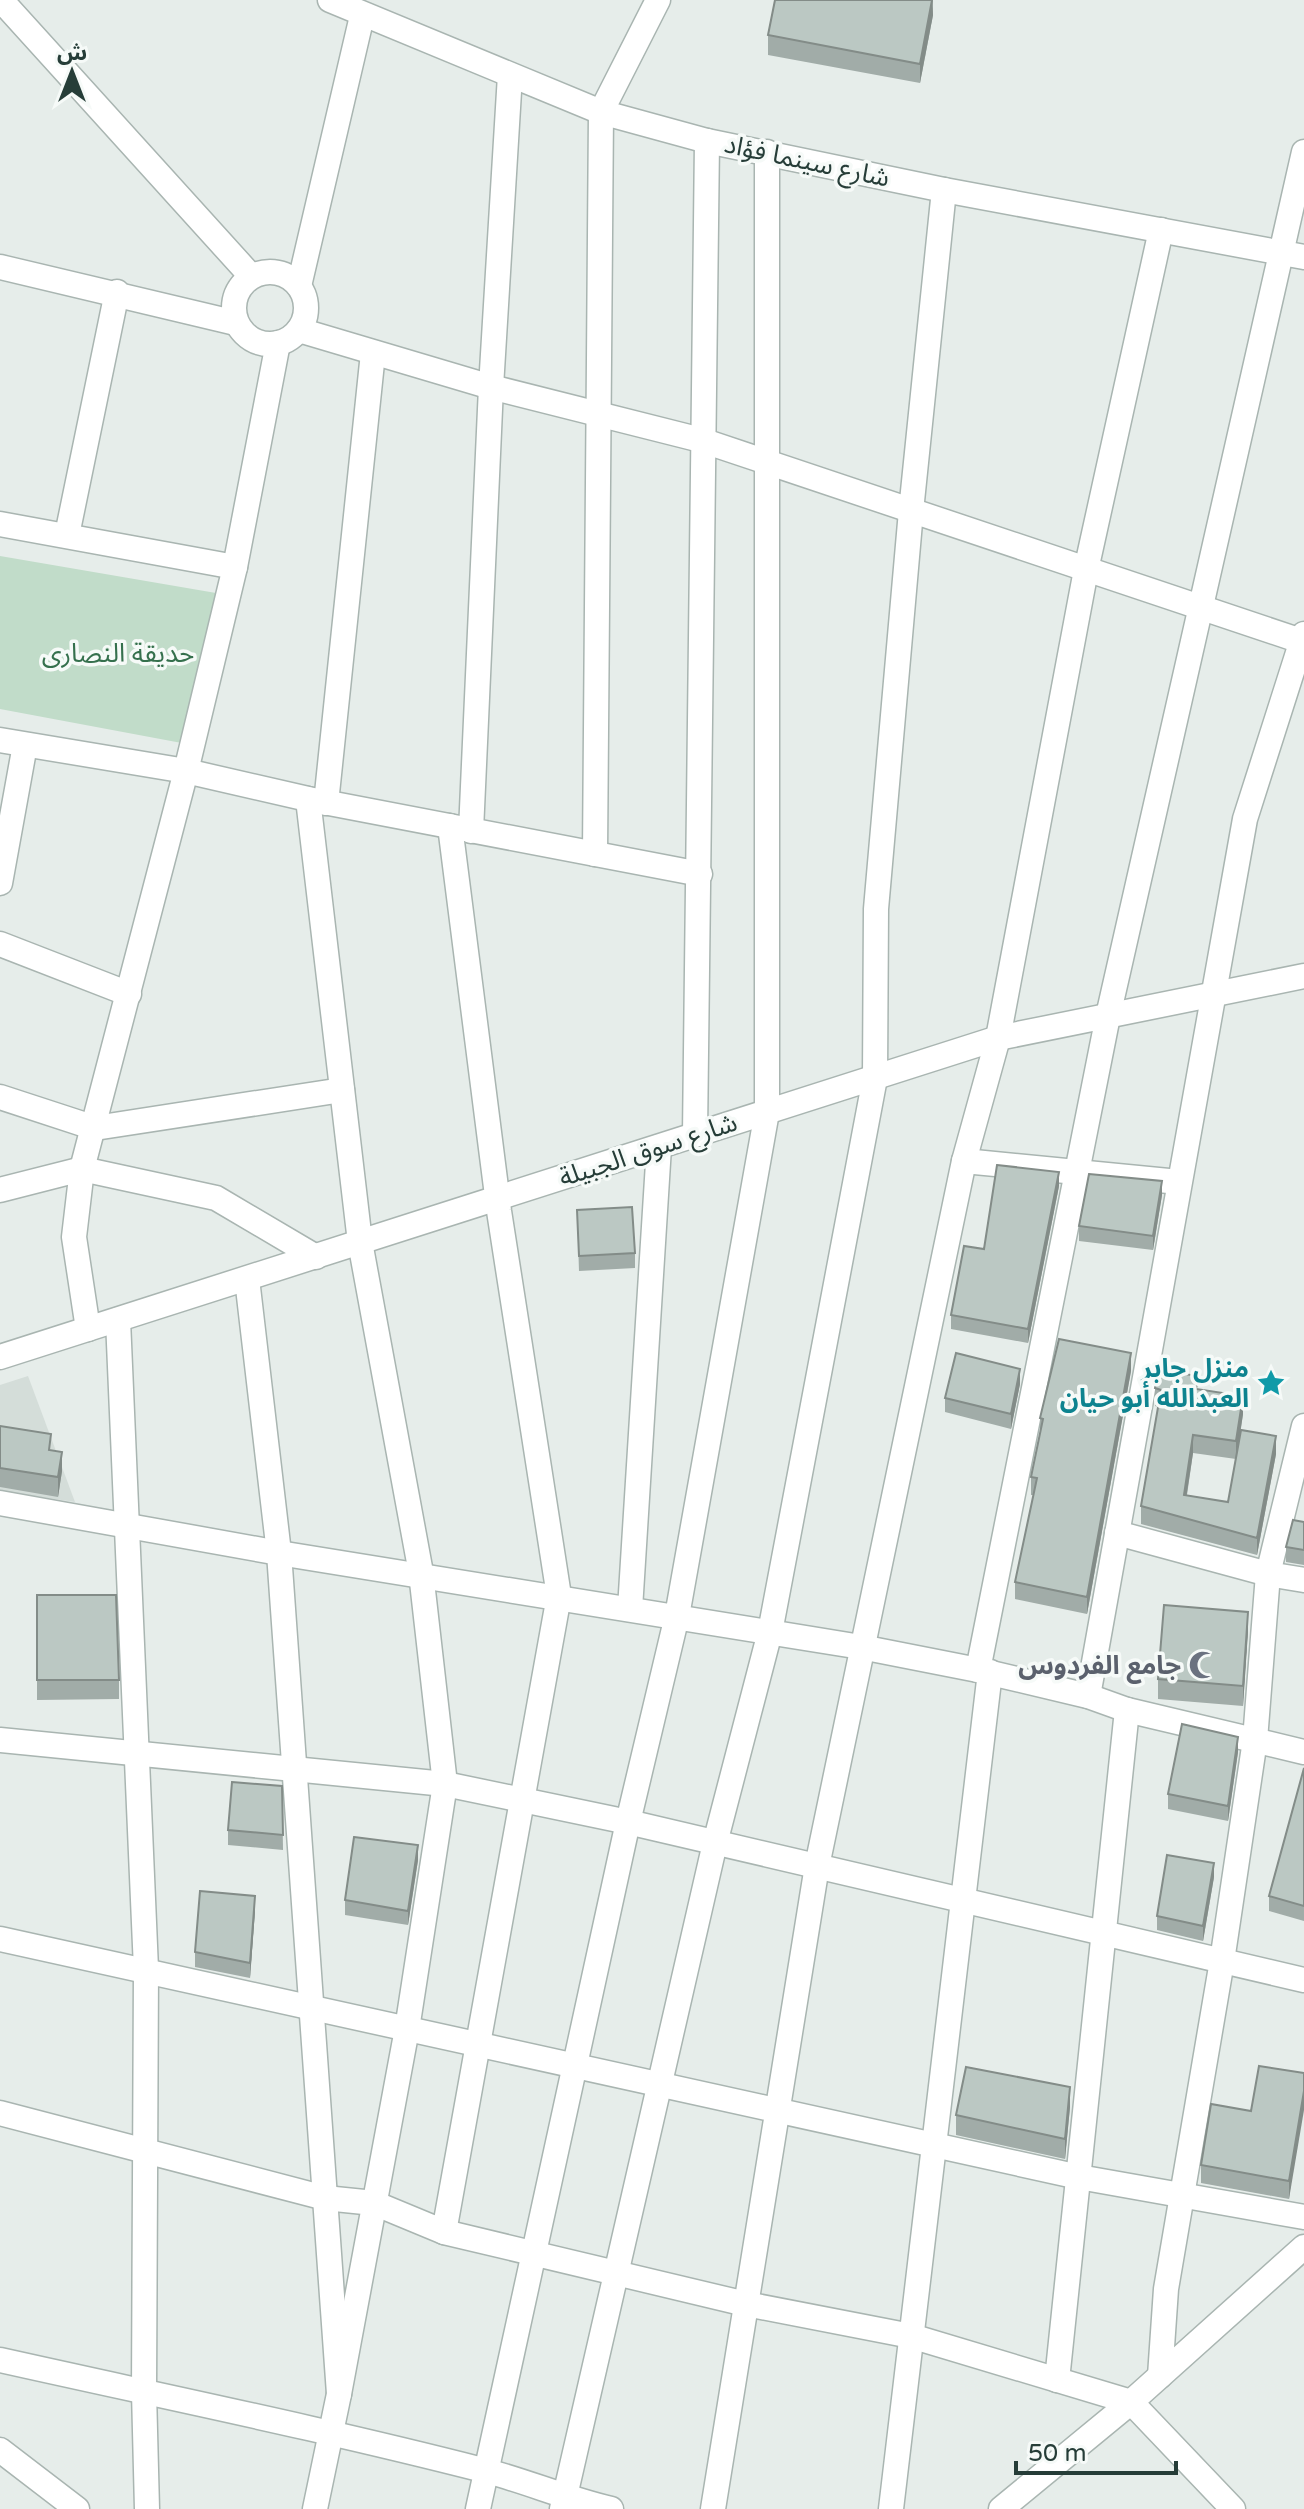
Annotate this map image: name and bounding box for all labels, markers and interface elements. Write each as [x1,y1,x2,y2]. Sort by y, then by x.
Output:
north arrow [32,32,112,112]
text: ش [57,40,87,66]
street label: شارع سينما فؤاد [721,128,893,197]
park label: حديقة النصارى [42,638,194,669]
street label: شارع سوق الجبيلة [555,1107,742,1196]
place label: منزل جابر العبدالله أبو حيان [1060,1353,1249,1414]
place icon: منزل جابر العبدالله أبو حيان [1256,1368,1286,1398]
place label: جامع الفردوس [1018,1650,1181,1684]
mosque icon: جامع الفردوس [1188,1650,1218,1680]
scale bar [1016,2425,1176,2475]
text: 50 m [1028,2439,1086,2468]

